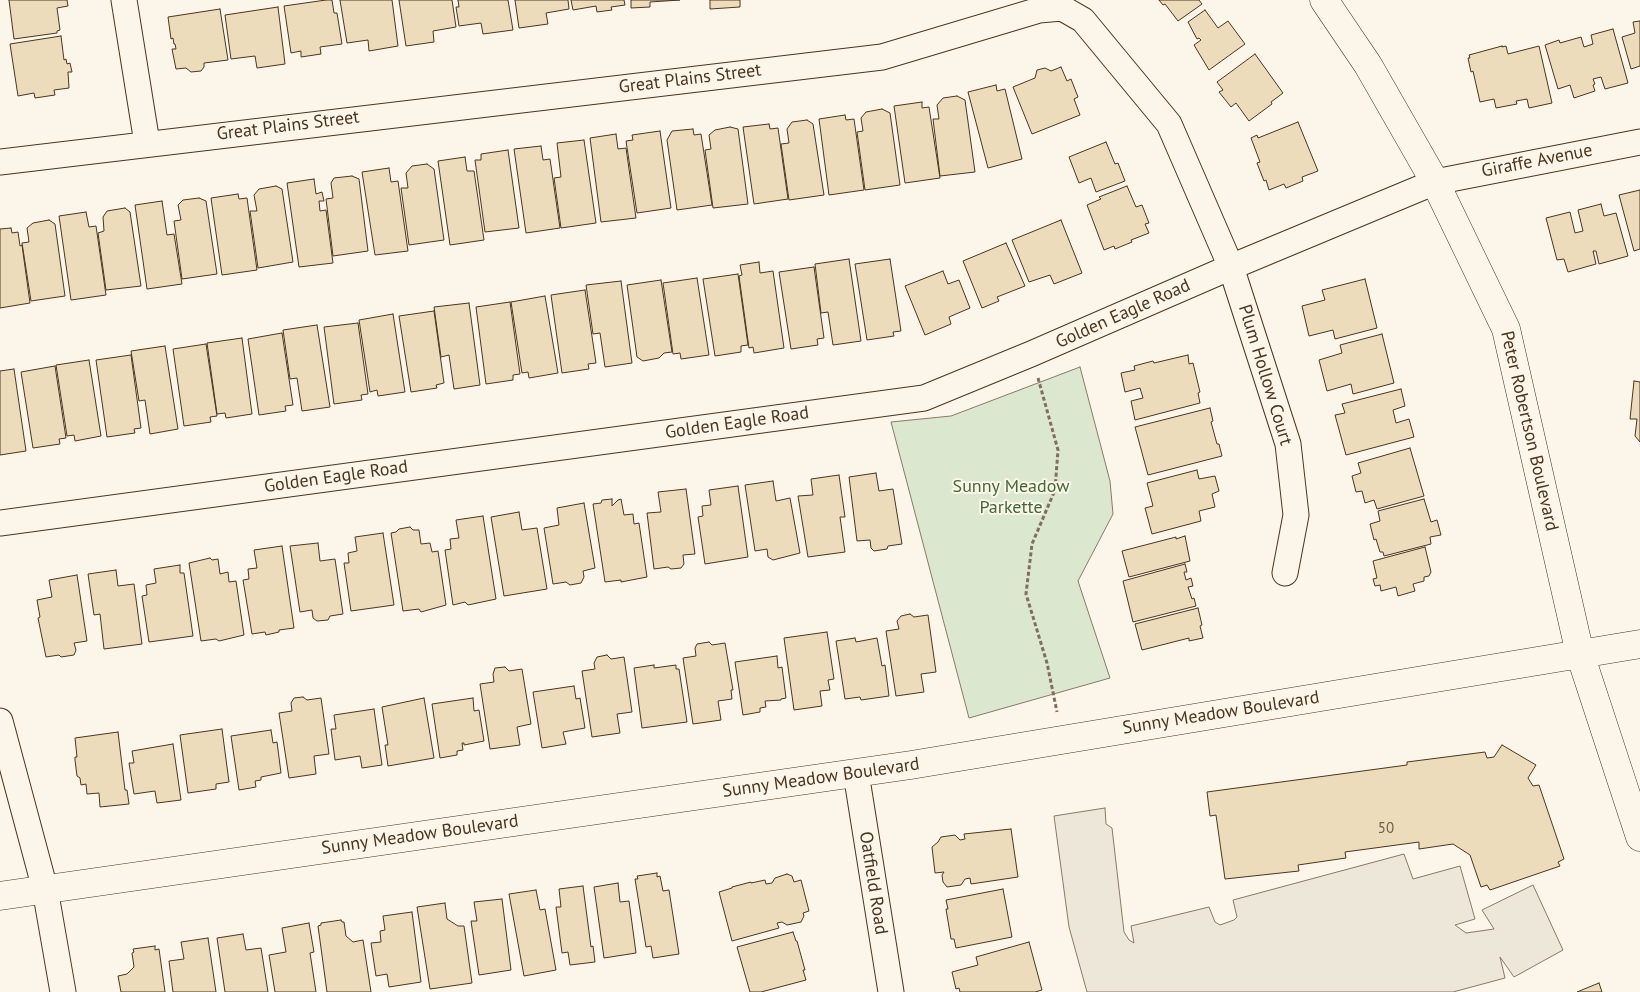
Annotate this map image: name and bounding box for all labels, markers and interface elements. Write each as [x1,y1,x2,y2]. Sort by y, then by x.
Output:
street label: Great Plains Street [618,60,762,98]
street label: Great Plains Street [216,107,360,145]
street label: Giraffe Avenue [1480,140,1594,182]
street label: Golden Eagle Road [1052,275,1194,353]
street label: Plum Hollow Court [1233,302,1297,448]
street label: Peter Robertson Boulevard [1495,329,1563,533]
street label: Golden Eagle Road [664,402,810,444]
street label: Golden Eagle Road [263,456,409,498]
park label: Sunny Meadow Parkette [953,476,1069,518]
street label: Sunny Meadow Boulevard [1121,687,1321,739]
street label: Sunny Meadow Boulevard [721,753,921,803]
street label: Sunny Meadow Boulevard [320,810,520,860]
house number: 50 [1378,820,1394,838]
street label: Oatfield Road [854,830,892,936]

